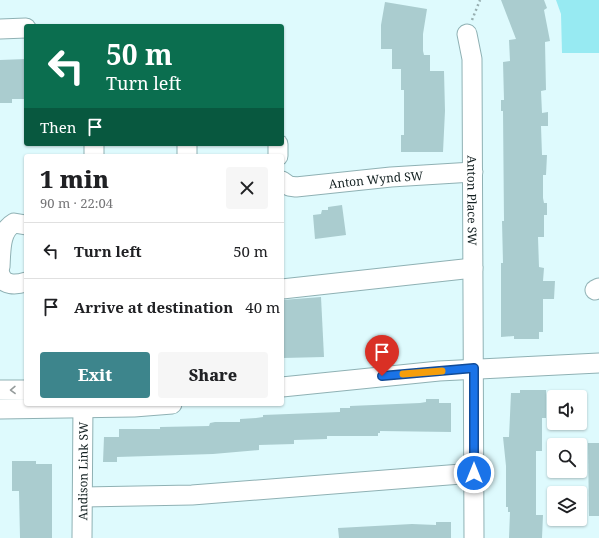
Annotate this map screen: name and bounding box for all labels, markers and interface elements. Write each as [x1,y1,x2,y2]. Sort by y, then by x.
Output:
text: 50 m [106,35,173,73]
icon: left [40,40,92,92]
text: Turn left [106,71,181,95]
icon: arrive [84,116,106,138]
text: Then [40,117,76,137]
street label: Anton Place SW [464,155,481,246]
text: 1 min [40,162,109,195]
button: close [226,167,268,209]
street label: Anton Wynd SW [328,167,424,192]
text: 90 m · 22:04 [40,194,113,212]
icon: left [40,240,62,262]
text: Turn left [74,241,142,261]
text: 50 m [233,241,268,261]
icon: arrive [40,296,62,318]
text: Arrive at destination [74,297,233,317]
text: 40 m [245,297,280,317]
pin [365,335,399,376]
icon: arrive [371,341,393,363]
button: Exit [40,352,150,398]
button: Share [158,352,268,398]
one-way arrow [10,386,16,394]
map controls [547,390,587,526]
button: sound [547,390,587,430]
street label: Andison Link SW [74,421,91,520]
button: search [547,438,587,478]
position arrow [453,452,495,494]
button: layers [547,486,587,526]

